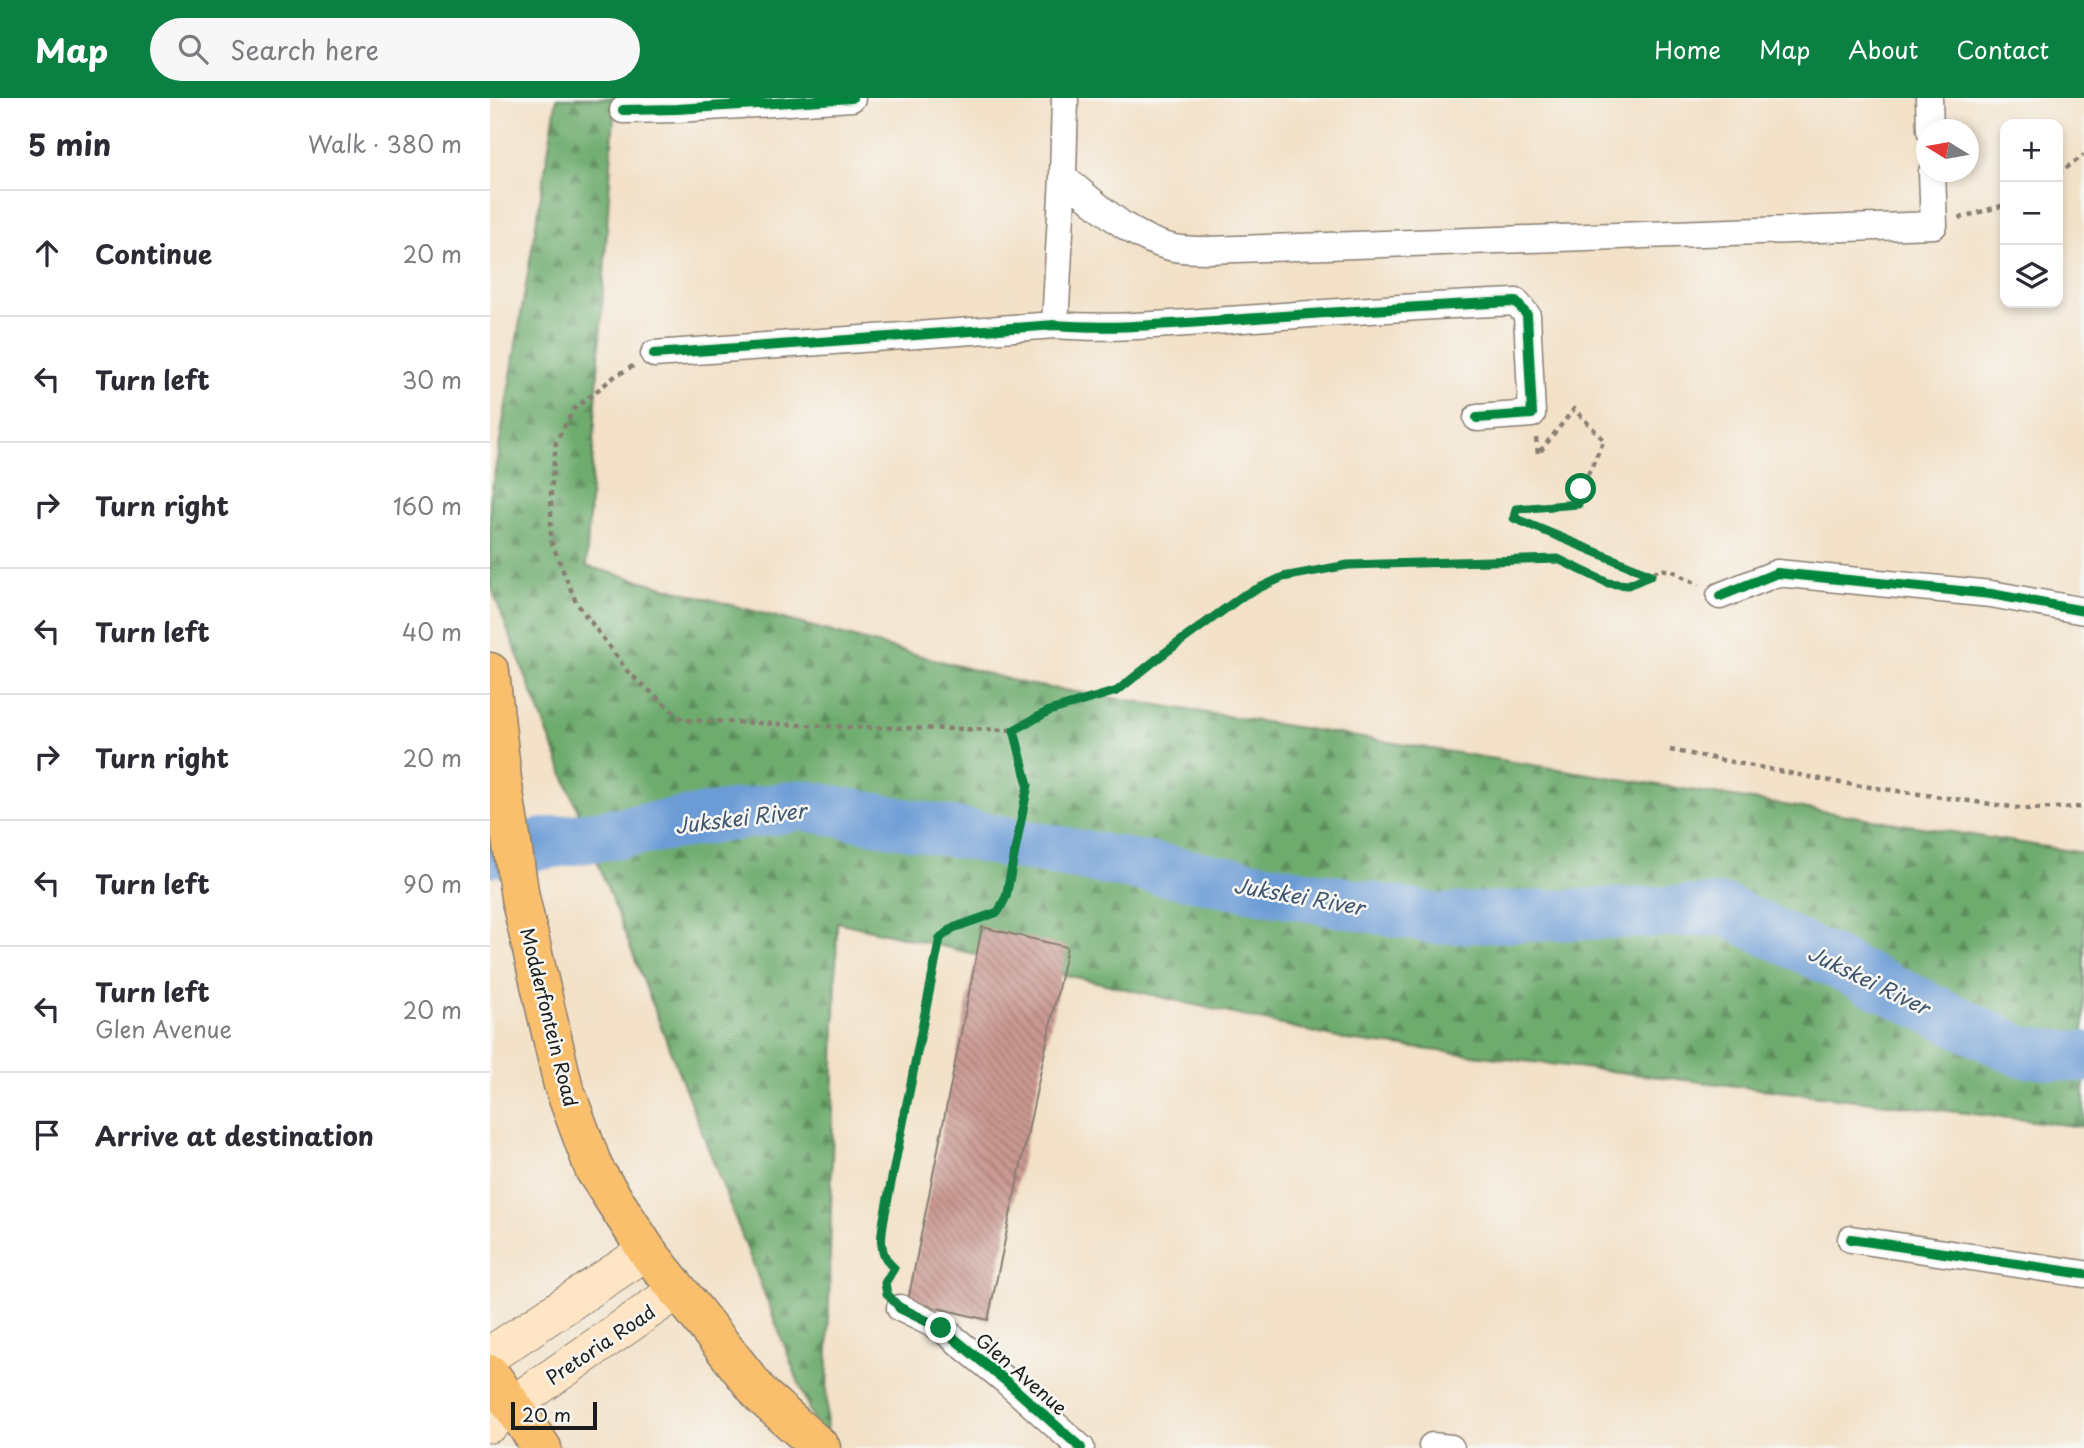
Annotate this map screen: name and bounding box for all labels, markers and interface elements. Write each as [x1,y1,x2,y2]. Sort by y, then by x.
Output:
search box [150,18,640,81]
text: Map [35,24,108,74]
icon: search [174,30,212,68]
text: Search here [230,30,379,69]
text: Home [1654,31,1721,67]
text: Map [1759,31,1810,67]
text: About [1848,31,1918,67]
text: Contact [1956,31,2049,67]
north arrow [1916,119,1979,182]
map controls [2000,119,2063,308]
button: + [2000,119,2063,182]
text: 5 min [28,121,111,166]
text: Walk · 380 m [308,126,462,161]
button: − [2000,182,2063,245]
icon: ahead [28,234,66,272]
text: Continue [95,234,212,273]
text: 20 m [403,236,462,271]
button: layers [2000,245,2063,308]
icon: left [28,360,66,398]
text: Turn left [95,360,210,399]
text: 30 m [401,362,462,397]
route start [1565,473,1596,504]
icon: right [28,486,66,524]
text: Turn right [95,486,229,525]
text: 160 m [393,488,462,523]
icon: left [28,612,66,650]
text: Turn left [95,612,210,651]
text: 40 m [402,614,462,649]
icon: right [28,738,66,776]
text: Turn right [95,738,229,777]
text: 20 m [403,740,462,775]
water label: Jukskei River [672,793,810,841]
icon: left [28,864,66,902]
text: Turn left [95,864,210,903]
text: 90 m [403,866,462,901]
water label: Jukskei River [1231,868,1369,923]
street label: Modderfontein Road [514,925,586,1109]
water label: Jukskei River [1803,936,1938,1023]
text: Turn left [95,972,210,1011]
icon: left [28,990,66,1028]
text: 20 m [403,992,462,1027]
text: Glen Avenue [95,1011,232,1046]
icon: arrive [28,1116,66,1154]
text: Arrive at destination [95,1116,374,1155]
street label: Pretoria Road [540,1297,660,1391]
route end [925,1312,956,1343]
street label: Glen Avenue [970,1325,1074,1421]
scale bar [511,1399,597,1431]
text: 20 m [522,1400,571,1428]

